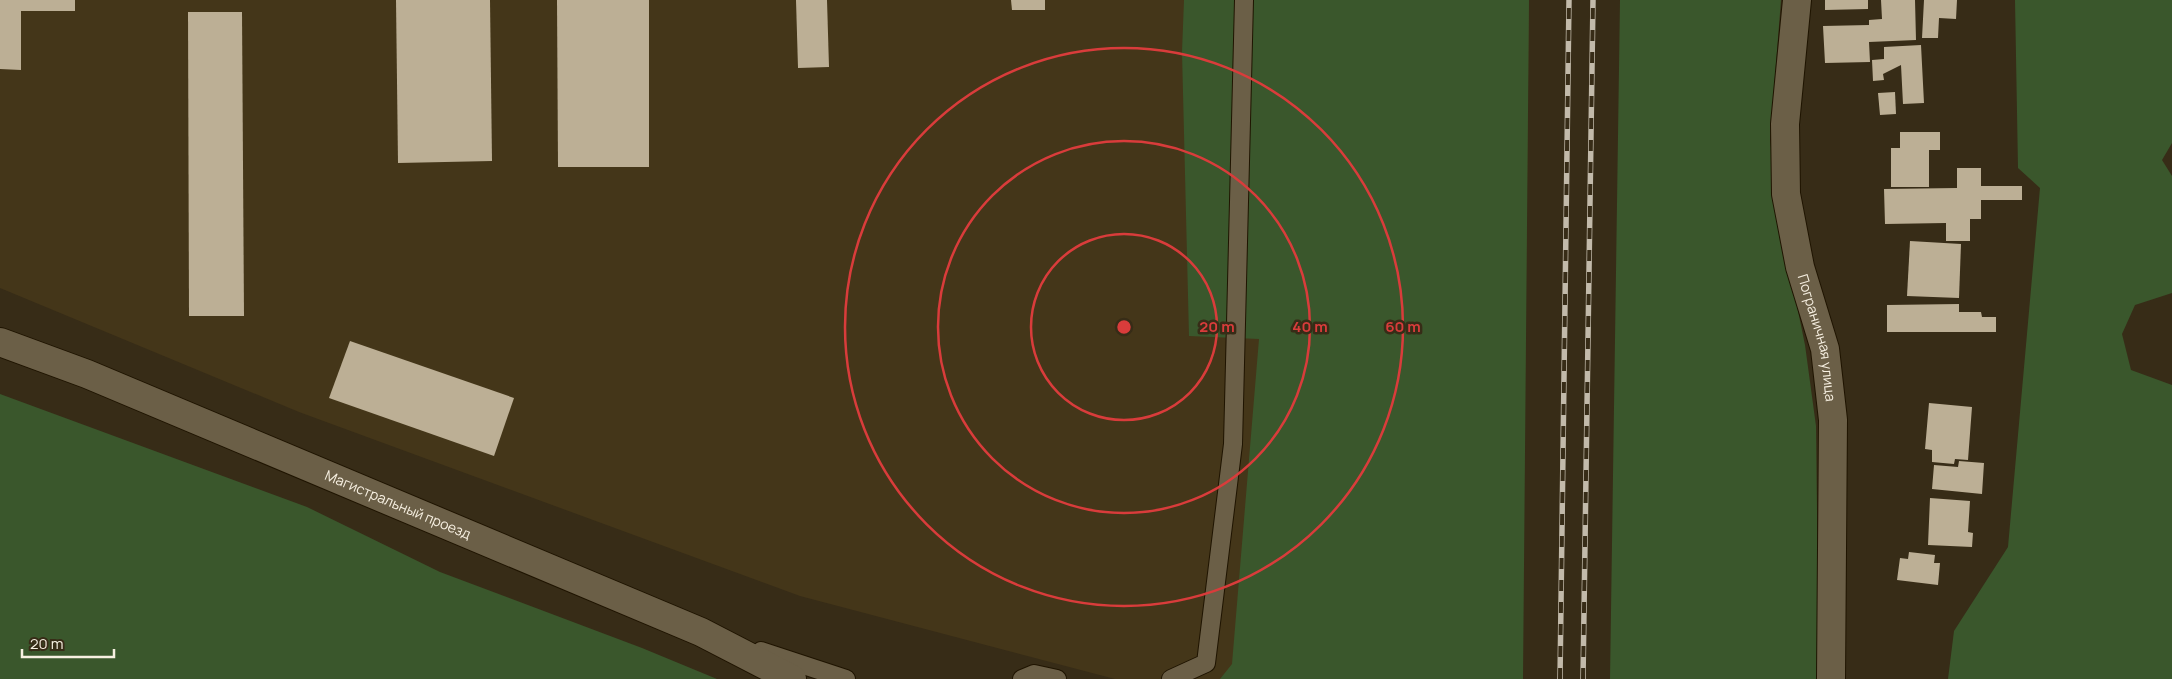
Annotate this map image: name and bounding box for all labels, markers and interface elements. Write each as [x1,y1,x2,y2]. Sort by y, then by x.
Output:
street label: Пограничная улица [1794,272,1841,402]
text: 20 m [1199,316,1235,337]
text: 40 m [1292,316,1328,337]
text: 60 m [1385,316,1421,337]
centre of rings [1115,318,1133,336]
street label: Магистральный проезд [322,465,474,543]
scale bar [22,626,115,658]
text: 20 m [30,633,63,654]

